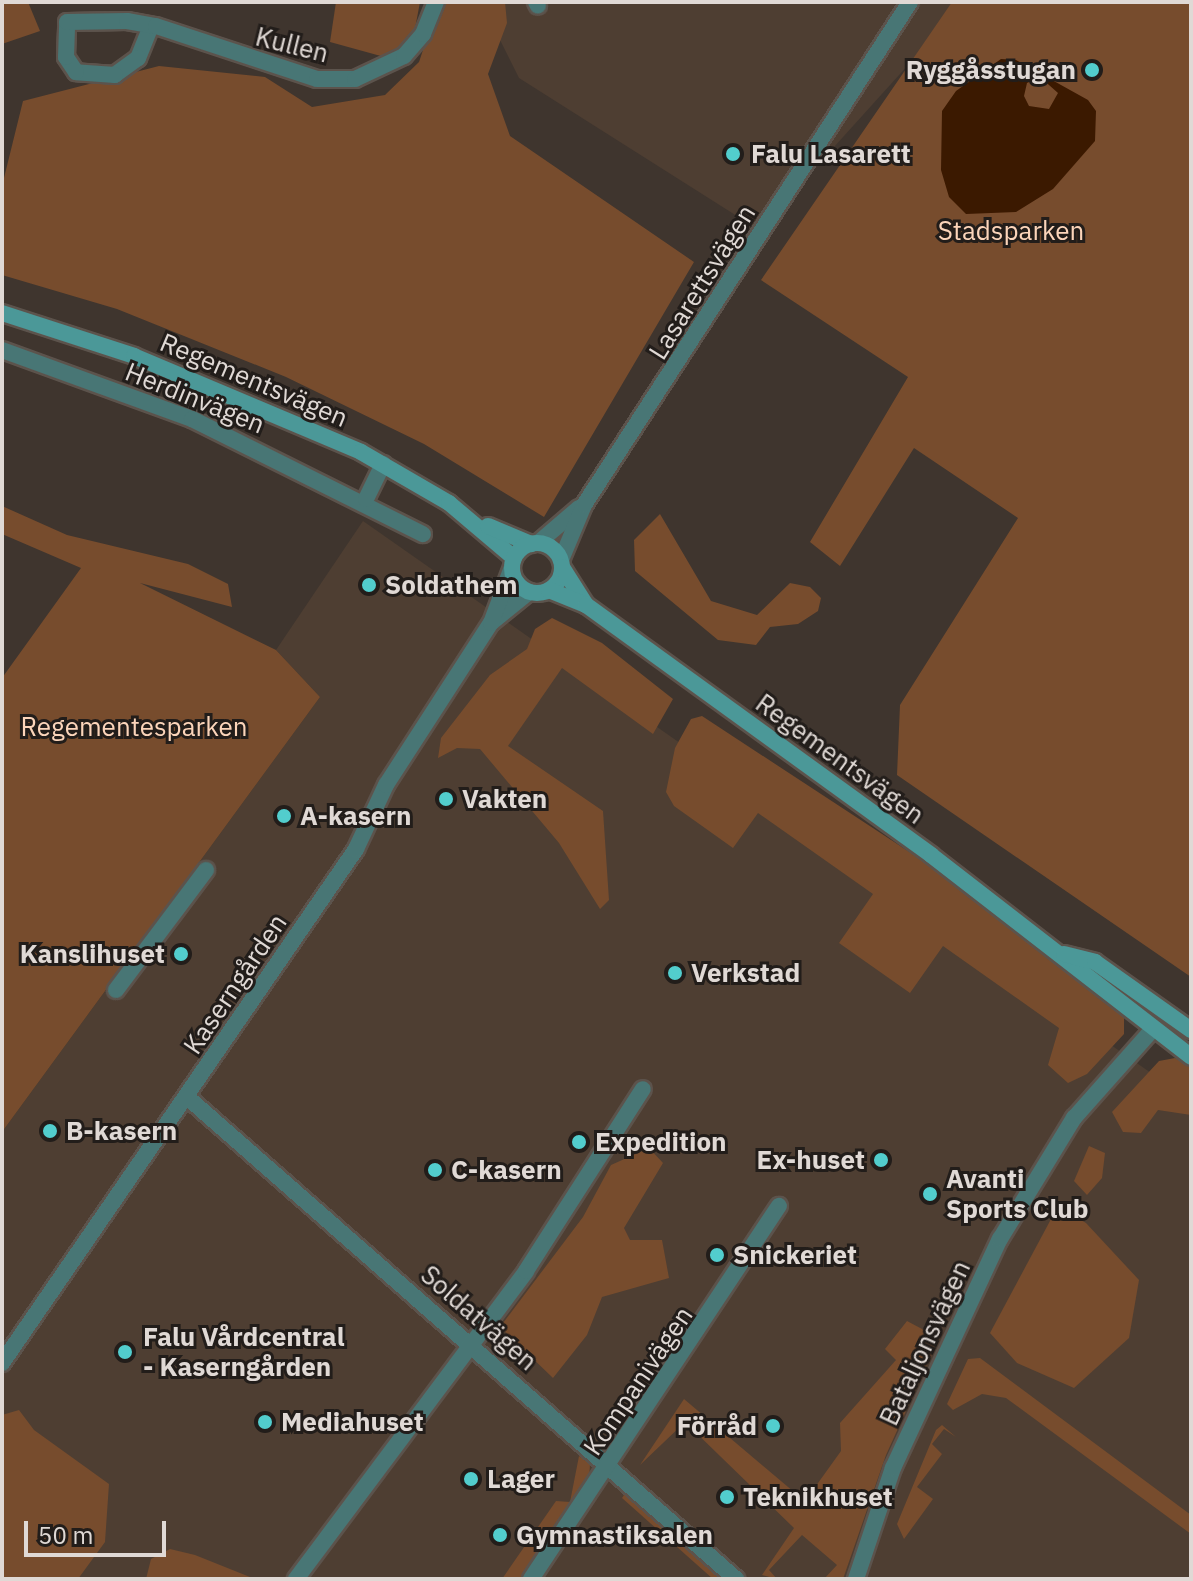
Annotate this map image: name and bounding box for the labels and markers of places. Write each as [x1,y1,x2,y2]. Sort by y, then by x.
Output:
place label: Ryggåsstugan [906,54,1076,86]
marker: Ryggåsstugan [1083,61,1101,79]
place label: Falu Lasarett [751,138,911,170]
marker: Falu Lasarett [722,143,744,165]
place label: Soldathem [385,569,518,601]
marker: Soldathem [360,576,378,594]
place label: Vakten [462,783,547,815]
marker: Vakten [437,790,455,808]
place label: A-kasern [300,800,411,832]
marker: A-kasern [275,807,293,825]
place label: Kanslihuset [20,938,165,970]
marker: Kanslihuset [172,945,190,963]
place label: Verkstad [691,957,800,989]
marker: Verkstad [666,964,684,982]
place label: B-kasern [66,1115,177,1147]
marker: B-kasern [41,1122,59,1140]
place label: Expedition [595,1126,727,1158]
marker: Expedition [570,1133,588,1151]
place label: Ex-huset [756,1144,865,1176]
marker: Ex-huset [872,1151,890,1169]
place label: C-kasern [451,1154,562,1186]
marker: C-kasern [426,1161,444,1179]
place label: Avanti Sports Club [946,1163,1089,1224]
marker: Avanti Sports Club [921,1185,939,1203]
place label: Snickeriet [733,1239,857,1271]
marker: Snickeriet [708,1246,726,1264]
place label: Falu Vårdcentral - Kaserngården [143,1321,345,1382]
marker: Falu Vårdcentral - Kaserngården [114,1341,136,1363]
place label: Mediahuset [281,1406,424,1438]
place label: Förråd [677,1410,757,1442]
marker: Mediahuset [256,1413,274,1431]
marker: Förråd [764,1417,782,1435]
place label: Lager [487,1463,555,1495]
marker: Lager [462,1470,480,1488]
place label: Teknikhuset [743,1481,893,1513]
marker: Teknikhuset [718,1488,736,1506]
place label: Gymnastiksalen [516,1519,713,1551]
marker: Gymnastiksalen [491,1526,509,1544]

